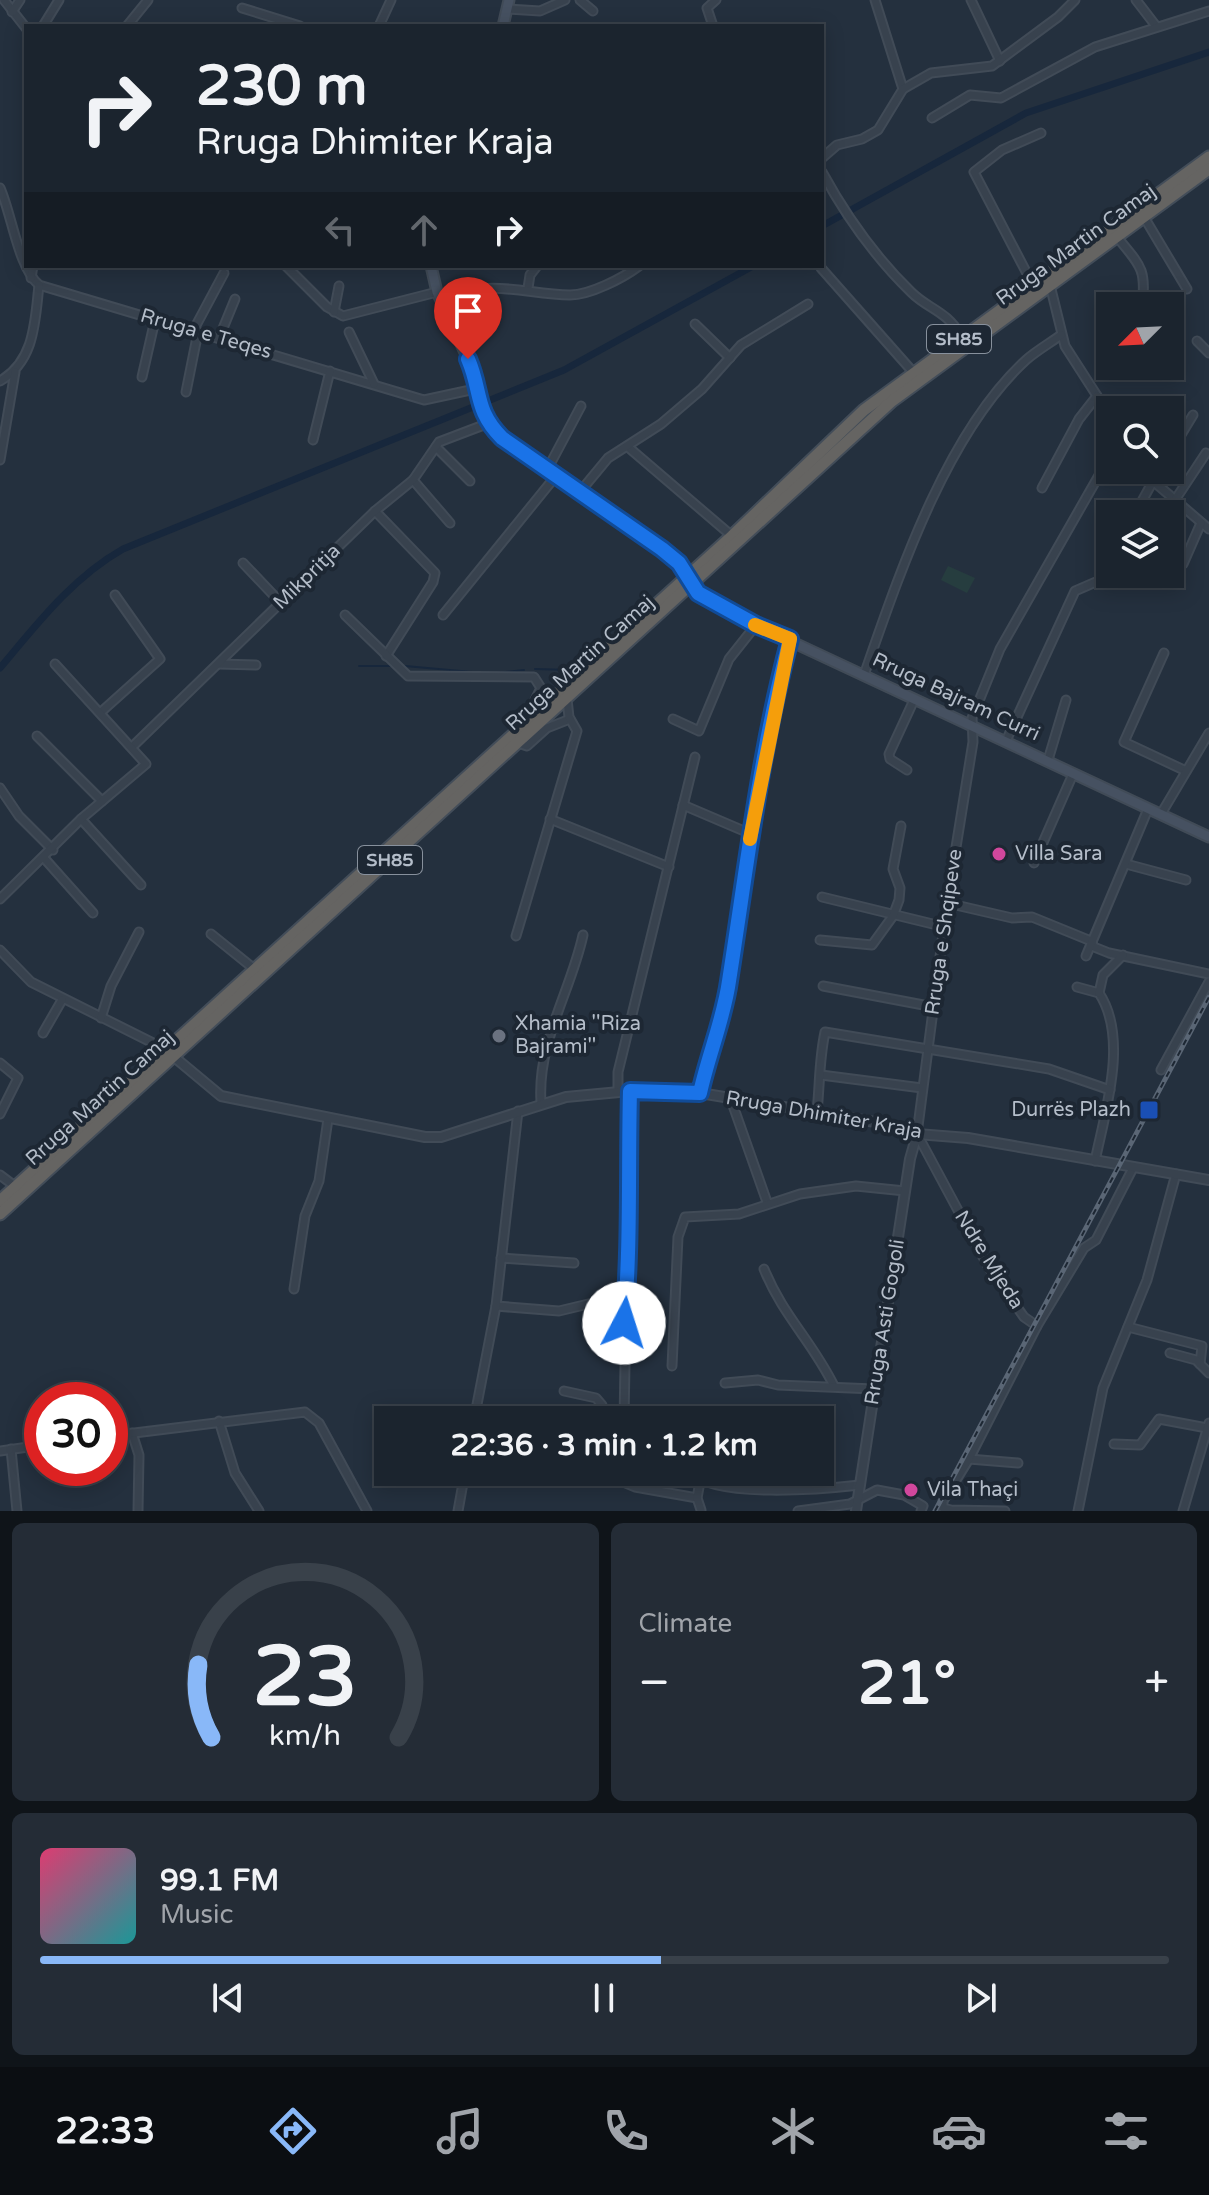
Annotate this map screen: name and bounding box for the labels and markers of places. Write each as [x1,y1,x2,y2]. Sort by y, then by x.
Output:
pin [434,277,502,359]
place label: Villa Sara [1015,842,1103,866]
marker: Villa Sara [990,845,1008,863]
place label: Xhamia ''Riza Bajrami'' [515,1012,641,1059]
marker: Xhamia ''Riza Bajrami'' [490,1027,508,1045]
place label: Durrës Plazh [1011,1098,1131,1122]
marker: Durrës Plazh [1138,1099,1160,1121]
place label: Vila Thaçi [927,1478,1018,1502]
marker: Vila Thaçi [902,1481,920,1499]

